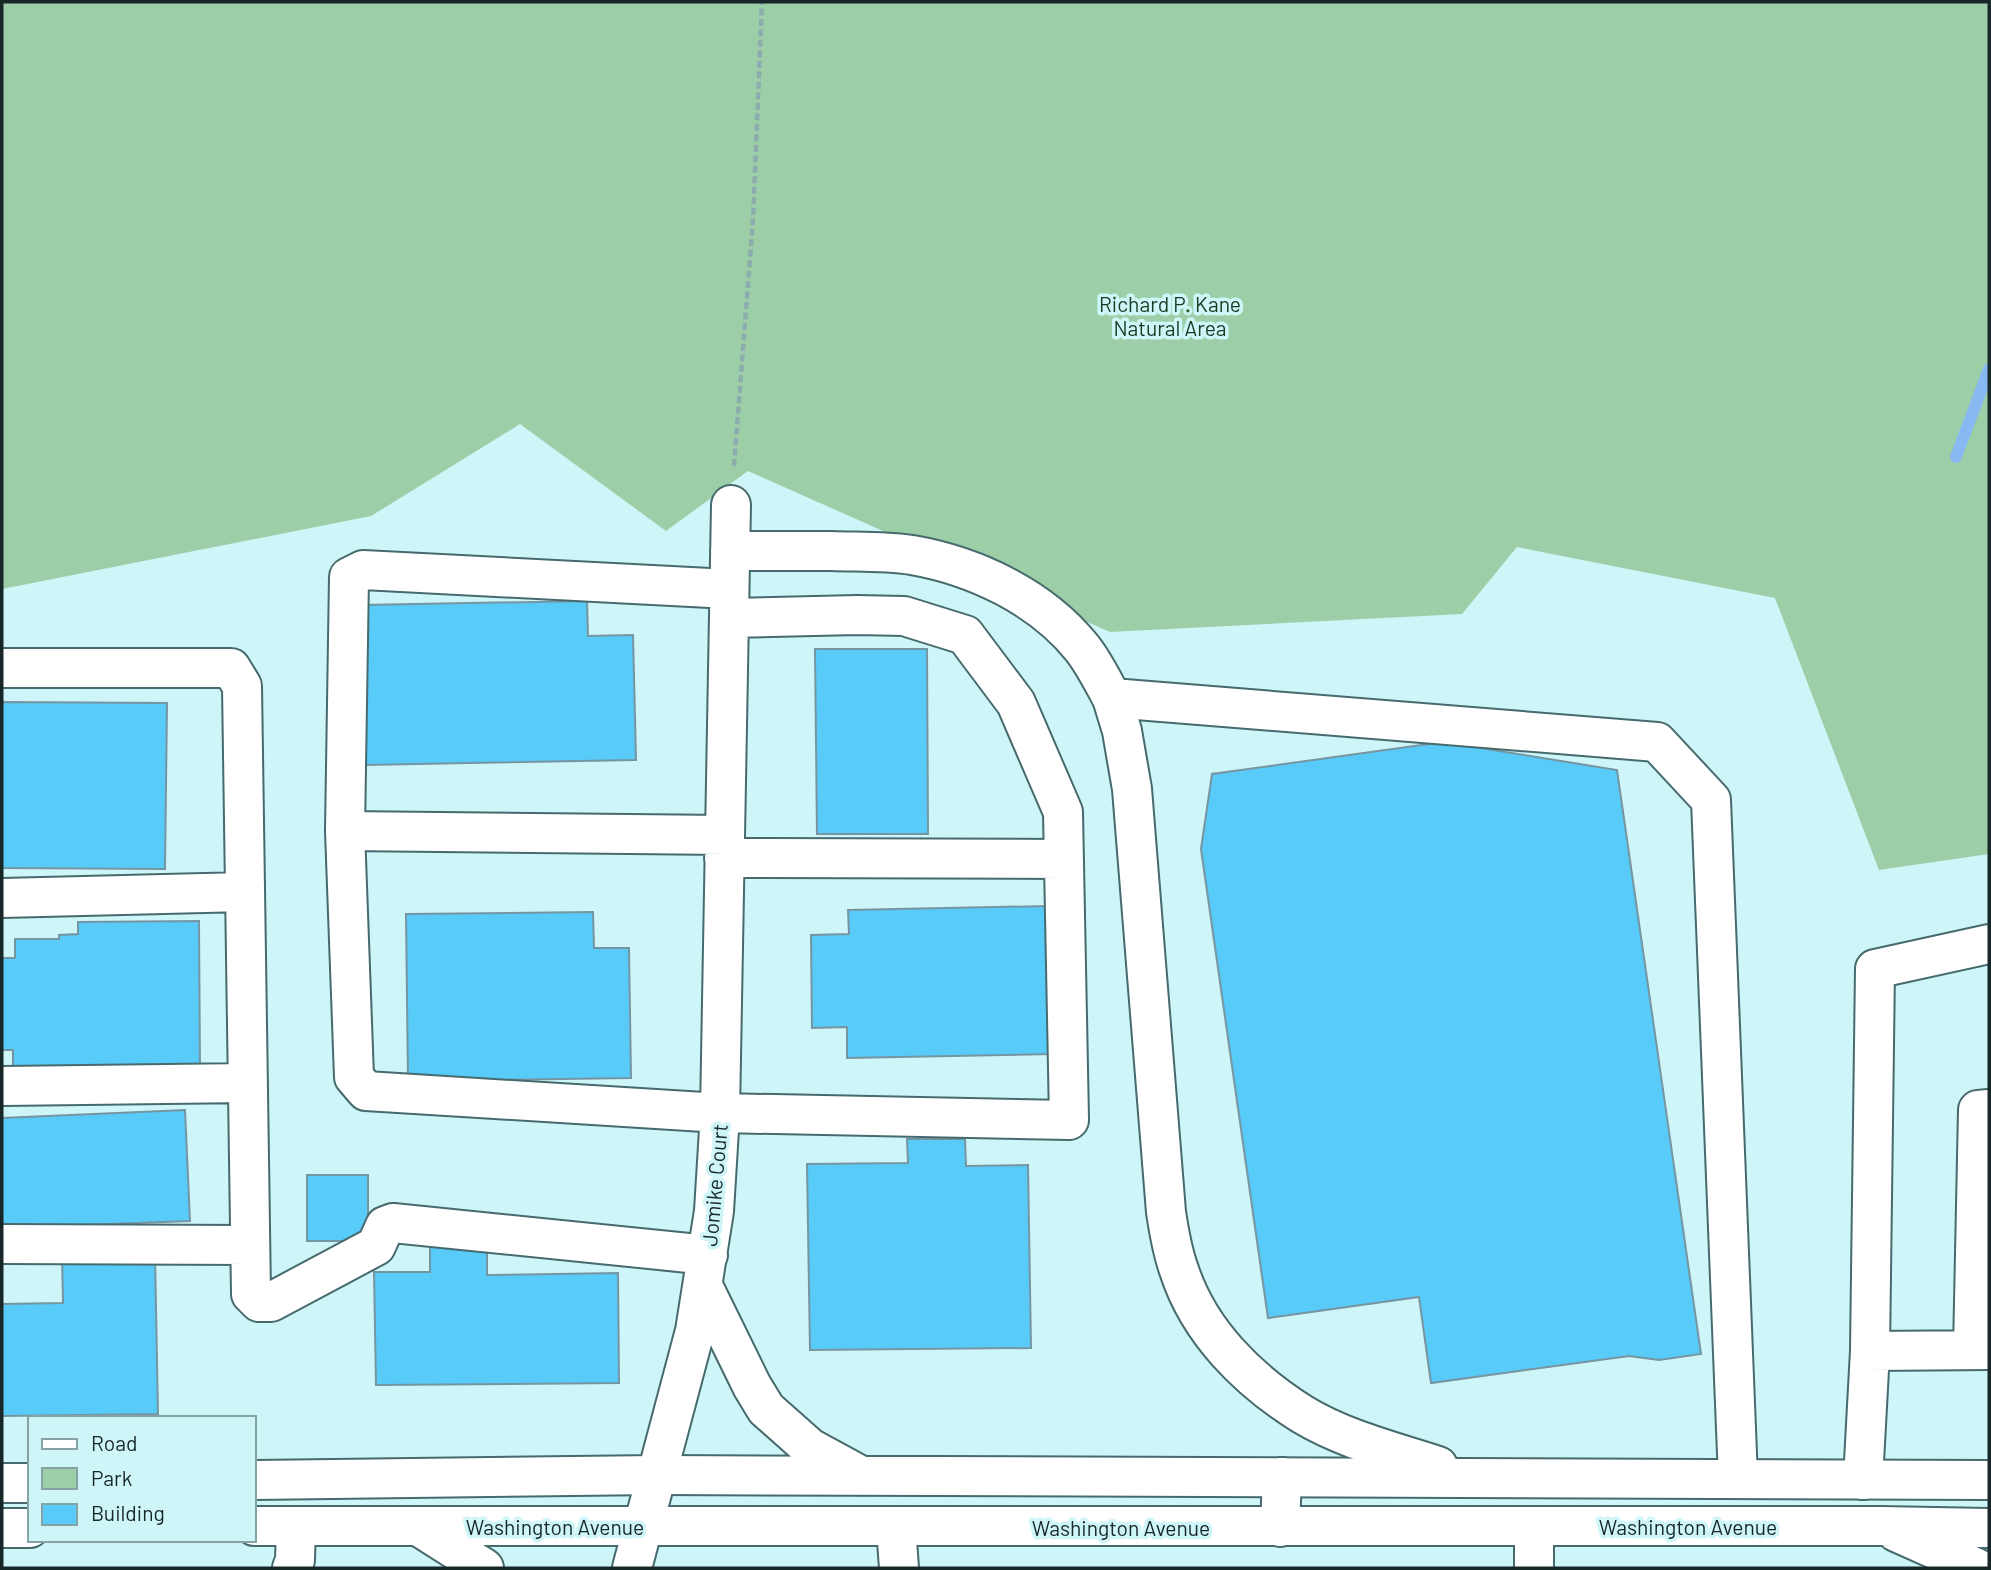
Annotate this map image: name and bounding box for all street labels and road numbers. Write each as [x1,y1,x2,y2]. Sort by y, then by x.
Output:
street label: Jomike Court [696,1123,732,1247]
street label: Washington Avenue [466,1514,644,1539]
street label: Washington Avenue [1599,1514,1777,1539]
street label: Washington Avenue [1032,1515,1210,1540]

